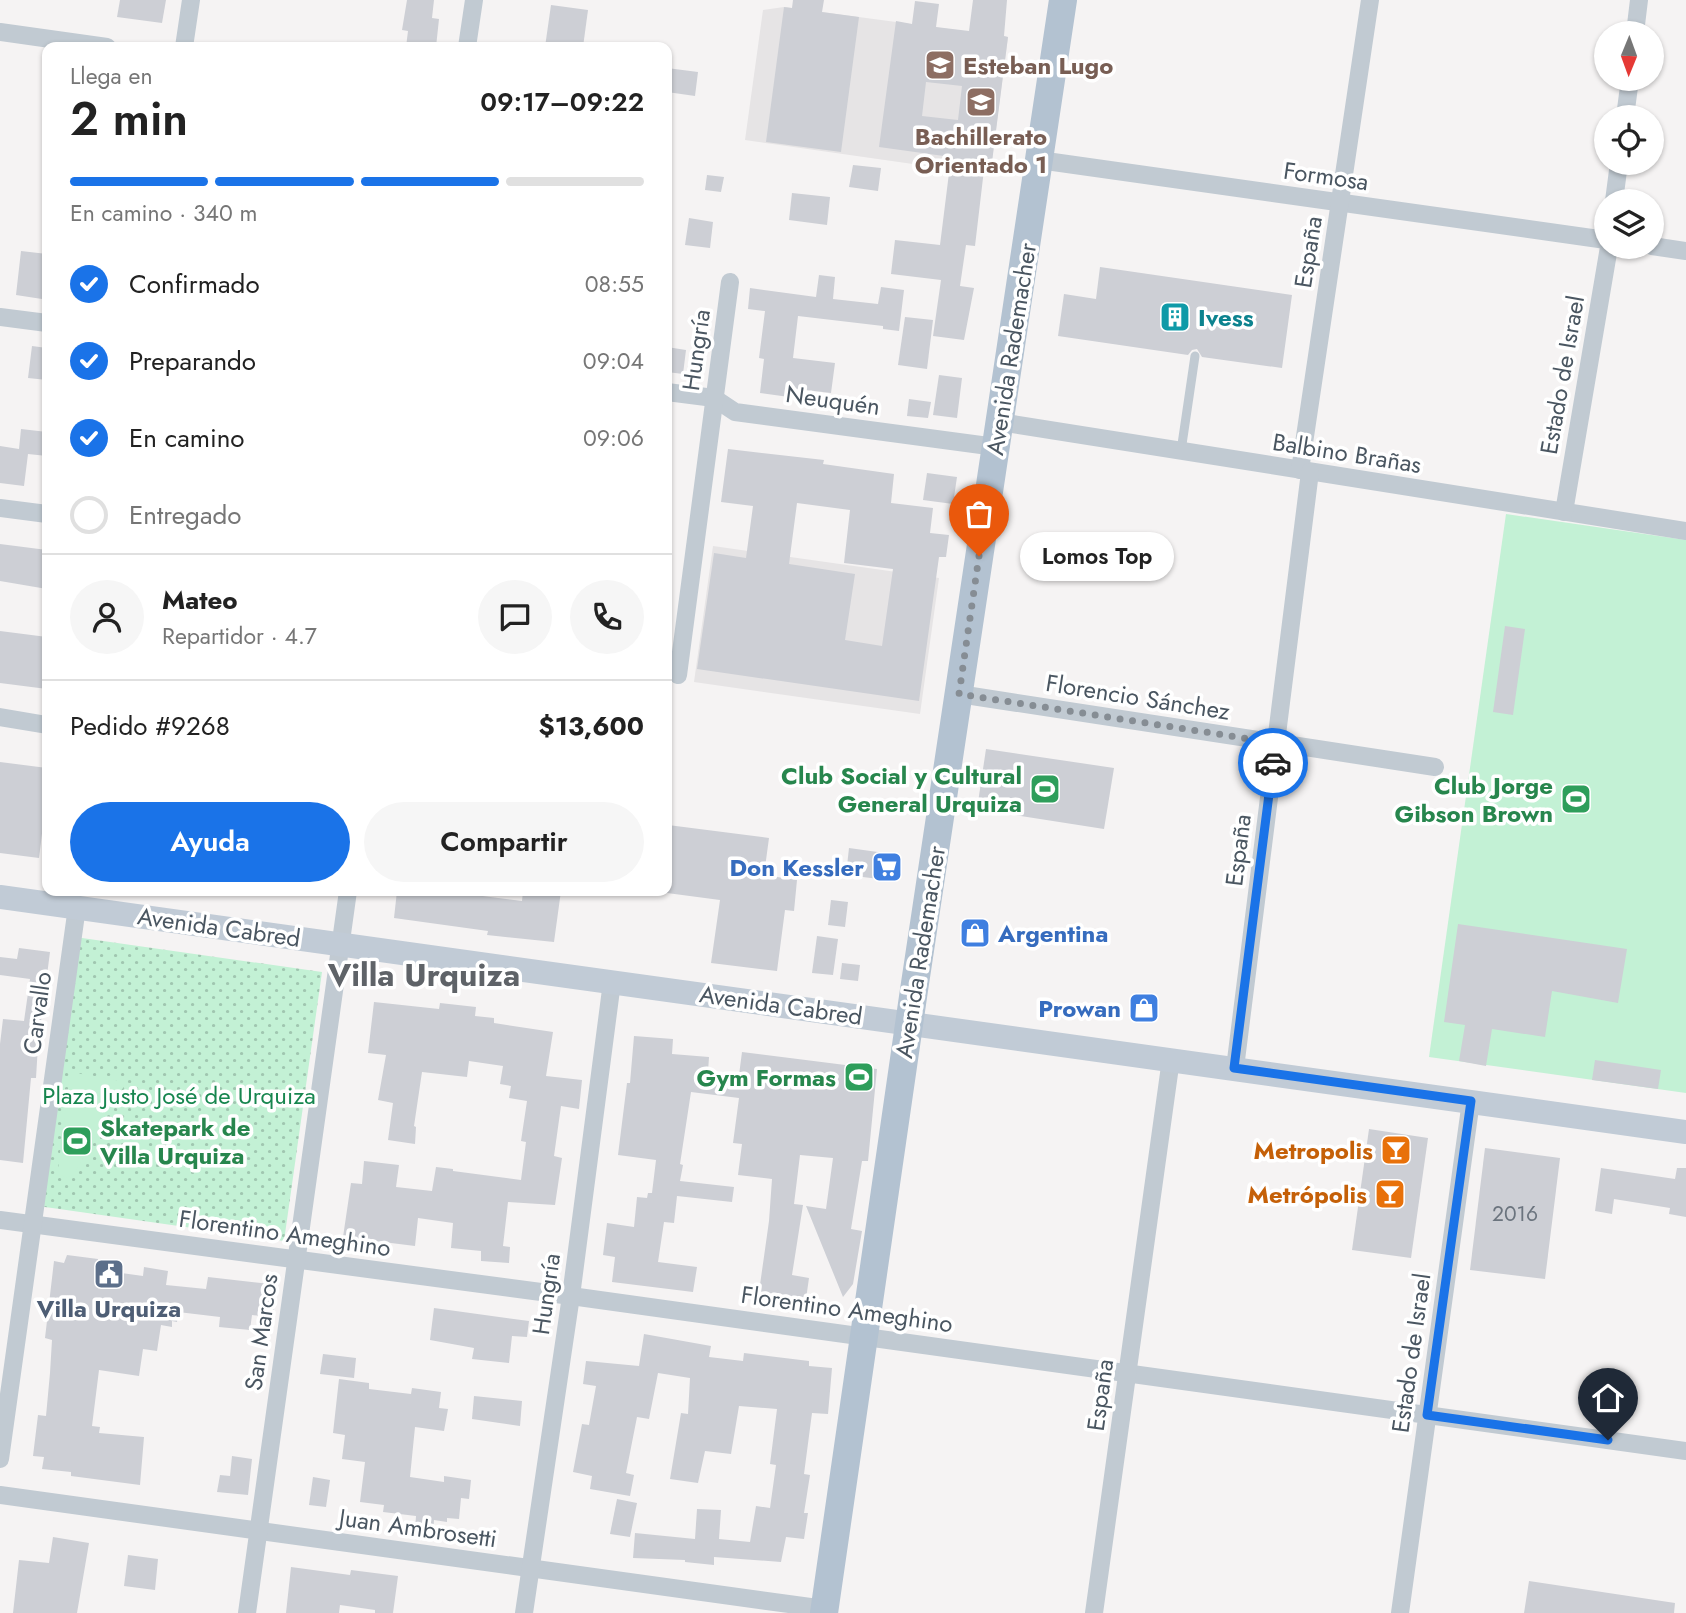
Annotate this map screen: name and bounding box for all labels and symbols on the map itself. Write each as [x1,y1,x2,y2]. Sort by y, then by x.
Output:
north arrow [1594,21,1664,91]
school or university icon: Esteban Lugo [923,48,957,82]
place label: Esteban Lugo [963,48,1113,83]
school or university icon: Bachillerato Orientado 1 [964,85,998,119]
place label: Bachillerato Orientado 1 [915,119,1047,182]
street label: Formosa [1281,153,1371,199]
street label: España [1285,214,1331,290]
street label: Avenida Rademacher [977,240,1045,458]
street label: Estado de Israel [1531,293,1593,457]
building icon: Ivess [1158,300,1192,334]
place label: Ivess [1198,300,1254,335]
street label: Hungría [673,307,719,393]
street label: Neuquén [784,376,882,424]
street label: Balbino Brañas [1270,424,1424,482]
pin [949,484,1009,556]
callout: Lomos Top [1021,532,1175,580]
street label: Florencio Sánchez [1043,665,1233,729]
courier [1238,728,1308,798]
place label: Club Social y Cultural General Urquiza [781,758,1022,821]
place label: Club Jorge Gibson Brown [1395,768,1553,831]
sports icon: Club Social y Cultural General Urquiza [1028,772,1062,806]
sports icon: Club Jorge Gibson Brown [1559,782,1593,816]
street label: España [1216,812,1260,888]
street label: Avenida Rademacher [886,843,954,1061]
place label: Don Kessler [729,850,864,885]
supermarket icon: Don Kessler [870,850,904,884]
street label: Avenida Cabred [135,898,303,956]
shop icon: Argentina [958,916,992,950]
place label: Argentina [997,916,1108,951]
district label: Villa Urquiza [327,952,520,998]
street label: Carvallo [14,969,60,1057]
street label: Avenida Cabred [697,976,865,1034]
place label: Prowan [1038,991,1121,1026]
shop icon: Prowan [1127,991,1161,1025]
place label: Gym Formas [697,1060,836,1095]
sports icon: Gym Formas [842,1060,876,1094]
park label: Plaza Justo José de Urquiza [42,1078,316,1113]
place label: Skatepark de Villa Urquiza [99,1110,250,1173]
sports icon: Skatepark de Villa Urquiza [60,1124,94,1158]
place label: Metropolis [1254,1133,1373,1168]
bar icon: Metropolis [1379,1133,1413,1167]
place label: Metrópolis [1248,1177,1367,1212]
bar icon: Metrópolis [1373,1177,1407,1211]
house number: 2016 [1492,1199,1538,1229]
street label: Florentino Ameghino [177,1201,393,1265]
street label: Hungría [523,1251,569,1337]
public building icon: Villa Urquiza [92,1257,126,1291]
street label: San Marcos [235,1271,287,1393]
street label: Estado de Israel [1382,1271,1440,1435]
street label: Florentino Ameghino [739,1277,955,1341]
place label: Villa Urquiza [36,1291,181,1326]
street label: España [1078,1357,1122,1433]
pin [1578,1368,1638,1440]
street label: Juan Ambrosetti [334,1499,499,1556]

